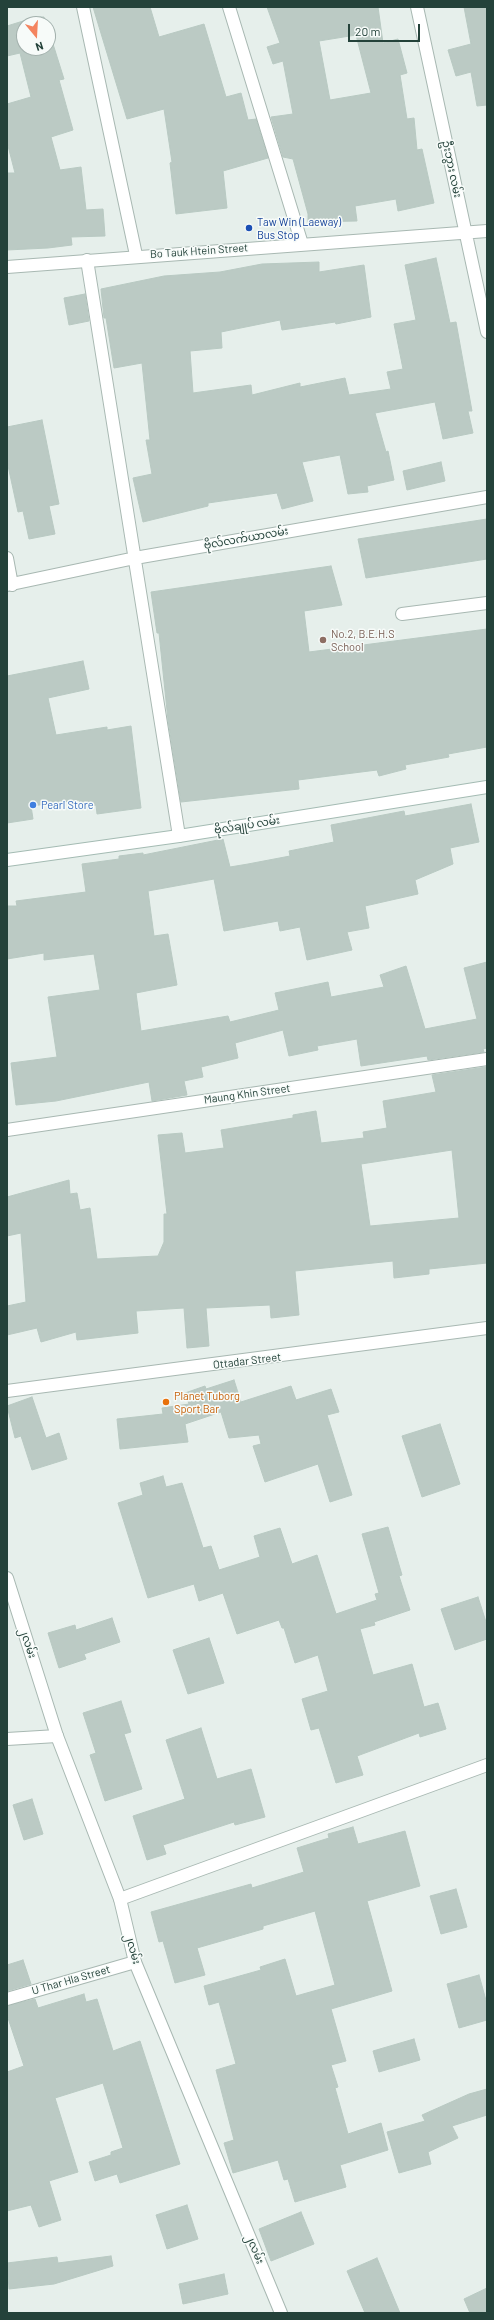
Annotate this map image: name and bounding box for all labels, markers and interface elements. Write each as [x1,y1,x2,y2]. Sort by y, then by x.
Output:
north arrow [16,16,56,56]
scale bar [350,16,422,42]
text: 20 m [355,24,381,38]
text: N [34,40,45,54]
street label: ဦးဘွား လမ်း [440,139,464,199]
place label: Taw Win (Laeway) Bus Stop [257,215,341,241]
marker: Taw Win (Laeway) Bus Stop [244,223,254,233]
street label: Bo Tauk Htein Street [150,241,248,261]
street label: ဗိုလ်လက်ယာလမ်း [203,524,289,552]
place label: No.2, B.E.H.S School [331,627,395,653]
marker: No.2, B.E.H.S School [318,635,328,645]
place label: Pearl Store [41,798,94,812]
marker: Pearl Store [28,800,38,810]
street label: ဗိုလ်ချုပ် လမ်း [213,813,281,837]
street label: Maung Khin Street [203,1081,291,1107]
street label: Ottadar Street [212,1350,282,1372]
place label: Planet Tuborg Sport Bar [174,1389,240,1415]
marker: Planet Tuborg Sport Bar [161,1397,171,1407]
street label: ၂လမ်း [17,1626,39,1660]
street label: ၂လမ်း [123,1932,143,1966]
street label: U Thar Hla Street [30,1963,112,1997]
street label: ၂လမ်း [243,2232,267,2266]

